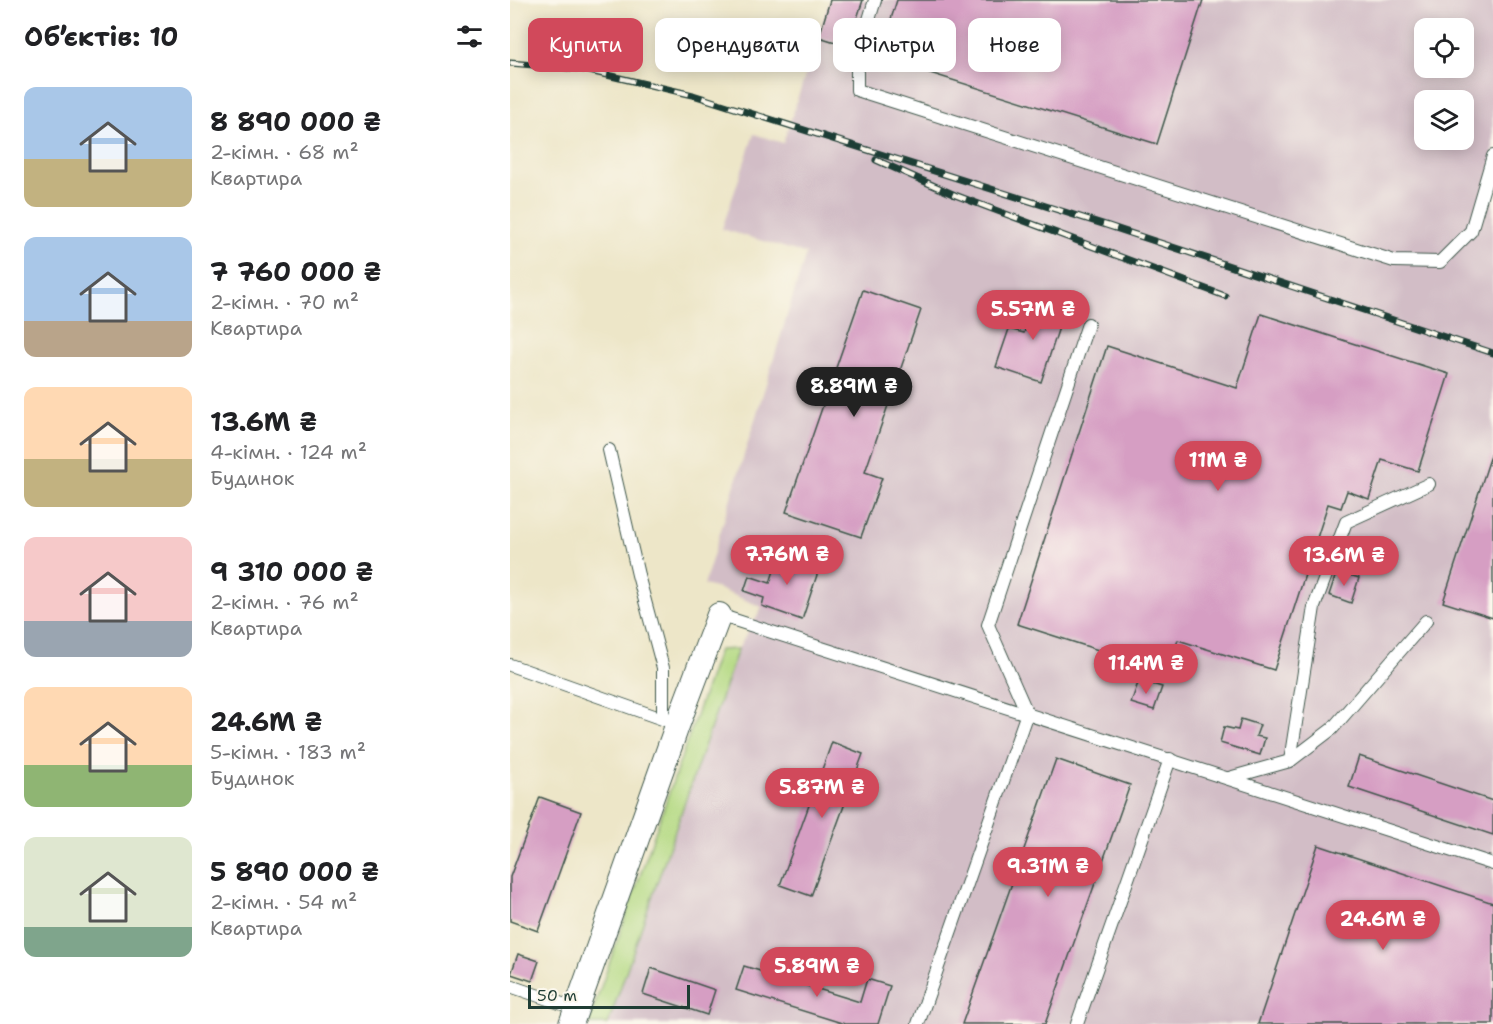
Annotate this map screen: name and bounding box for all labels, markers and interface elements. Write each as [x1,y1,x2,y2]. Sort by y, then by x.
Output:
chip: Купити [528,18,643,72]
chip: Орендувати [655,18,821,72]
chip: Фільтри [833,18,956,72]
chip: Нове [968,18,1061,72]
map controls [1414,18,1474,150]
button: locate [1414,18,1474,78]
text: Об’єктів: 10 [24,19,178,54]
icon: filters [453,20,486,53]
button: layers [1414,90,1474,150]
text: 8 890 000 ₴ [210,104,381,139]
icon: home [72,111,144,183]
text: 2-кімн. · 68 m² [210,139,359,165]
text: Квартира [210,165,302,191]
text: 7 760 000 ₴ [210,254,381,289]
icon: home [72,261,144,333]
text: 2-кімн. · 70 m² [210,289,359,315]
pin: 5.57M ₴ [978,290,1088,341]
text: 5.57M ₴ [991,296,1075,322]
text: Квартира [210,315,302,341]
pin: 8.89M ₴ [799,367,909,418]
text: 8.89M ₴ [810,373,898,399]
text: 13.6M ₴ [210,404,317,439]
icon: home [72,411,144,483]
text: 4-кімн. · 124 m² [210,439,367,465]
pin: 11M ₴ [1176,441,1260,492]
text: 11M ₴ [1189,447,1247,473]
text: Будинок [210,465,294,491]
pin: 7.76M ₴ [732,535,842,586]
pin: 13.6M ₴ [1289,536,1399,587]
text: 7.76M ₴ [745,541,829,567]
text: 13.6M ₴ [1303,542,1385,568]
text: 9 310 000 ₴ [210,554,374,589]
icon: home [72,561,144,633]
text: 2-кімн. · 76 m² [210,589,359,615]
text: Квартира [210,615,302,641]
pin: 11.4M ₴ [1091,644,1201,695]
text: 11.4M ₴ [1108,650,1184,676]
text: 24.6M ₴ [210,704,322,739]
icon: home [72,711,144,783]
text: 5-кімн. · 183 m² [210,739,366,765]
text: Будинок [210,765,294,791]
pin: 5.87M ₴ [767,768,877,819]
text: 5.87M ₴ [779,774,865,800]
pin: 9.31M ₴ [993,847,1103,898]
text: 9.31M ₴ [1007,853,1089,879]
text: 5 890 000 ₴ [210,854,379,889]
icon: home [72,861,144,933]
text: 2-кімн. · 54 m² [210,889,357,915]
pin: 24.6M ₴ [1328,900,1438,951]
text: 24.6M ₴ [1340,906,1426,932]
text: Квартира [210,915,302,941]
pin: 5.89M ₴ [762,947,872,998]
text: 5.89M ₴ [774,953,860,979]
scale bar [528,982,690,1010]
text: 50 m [537,985,577,1006]

